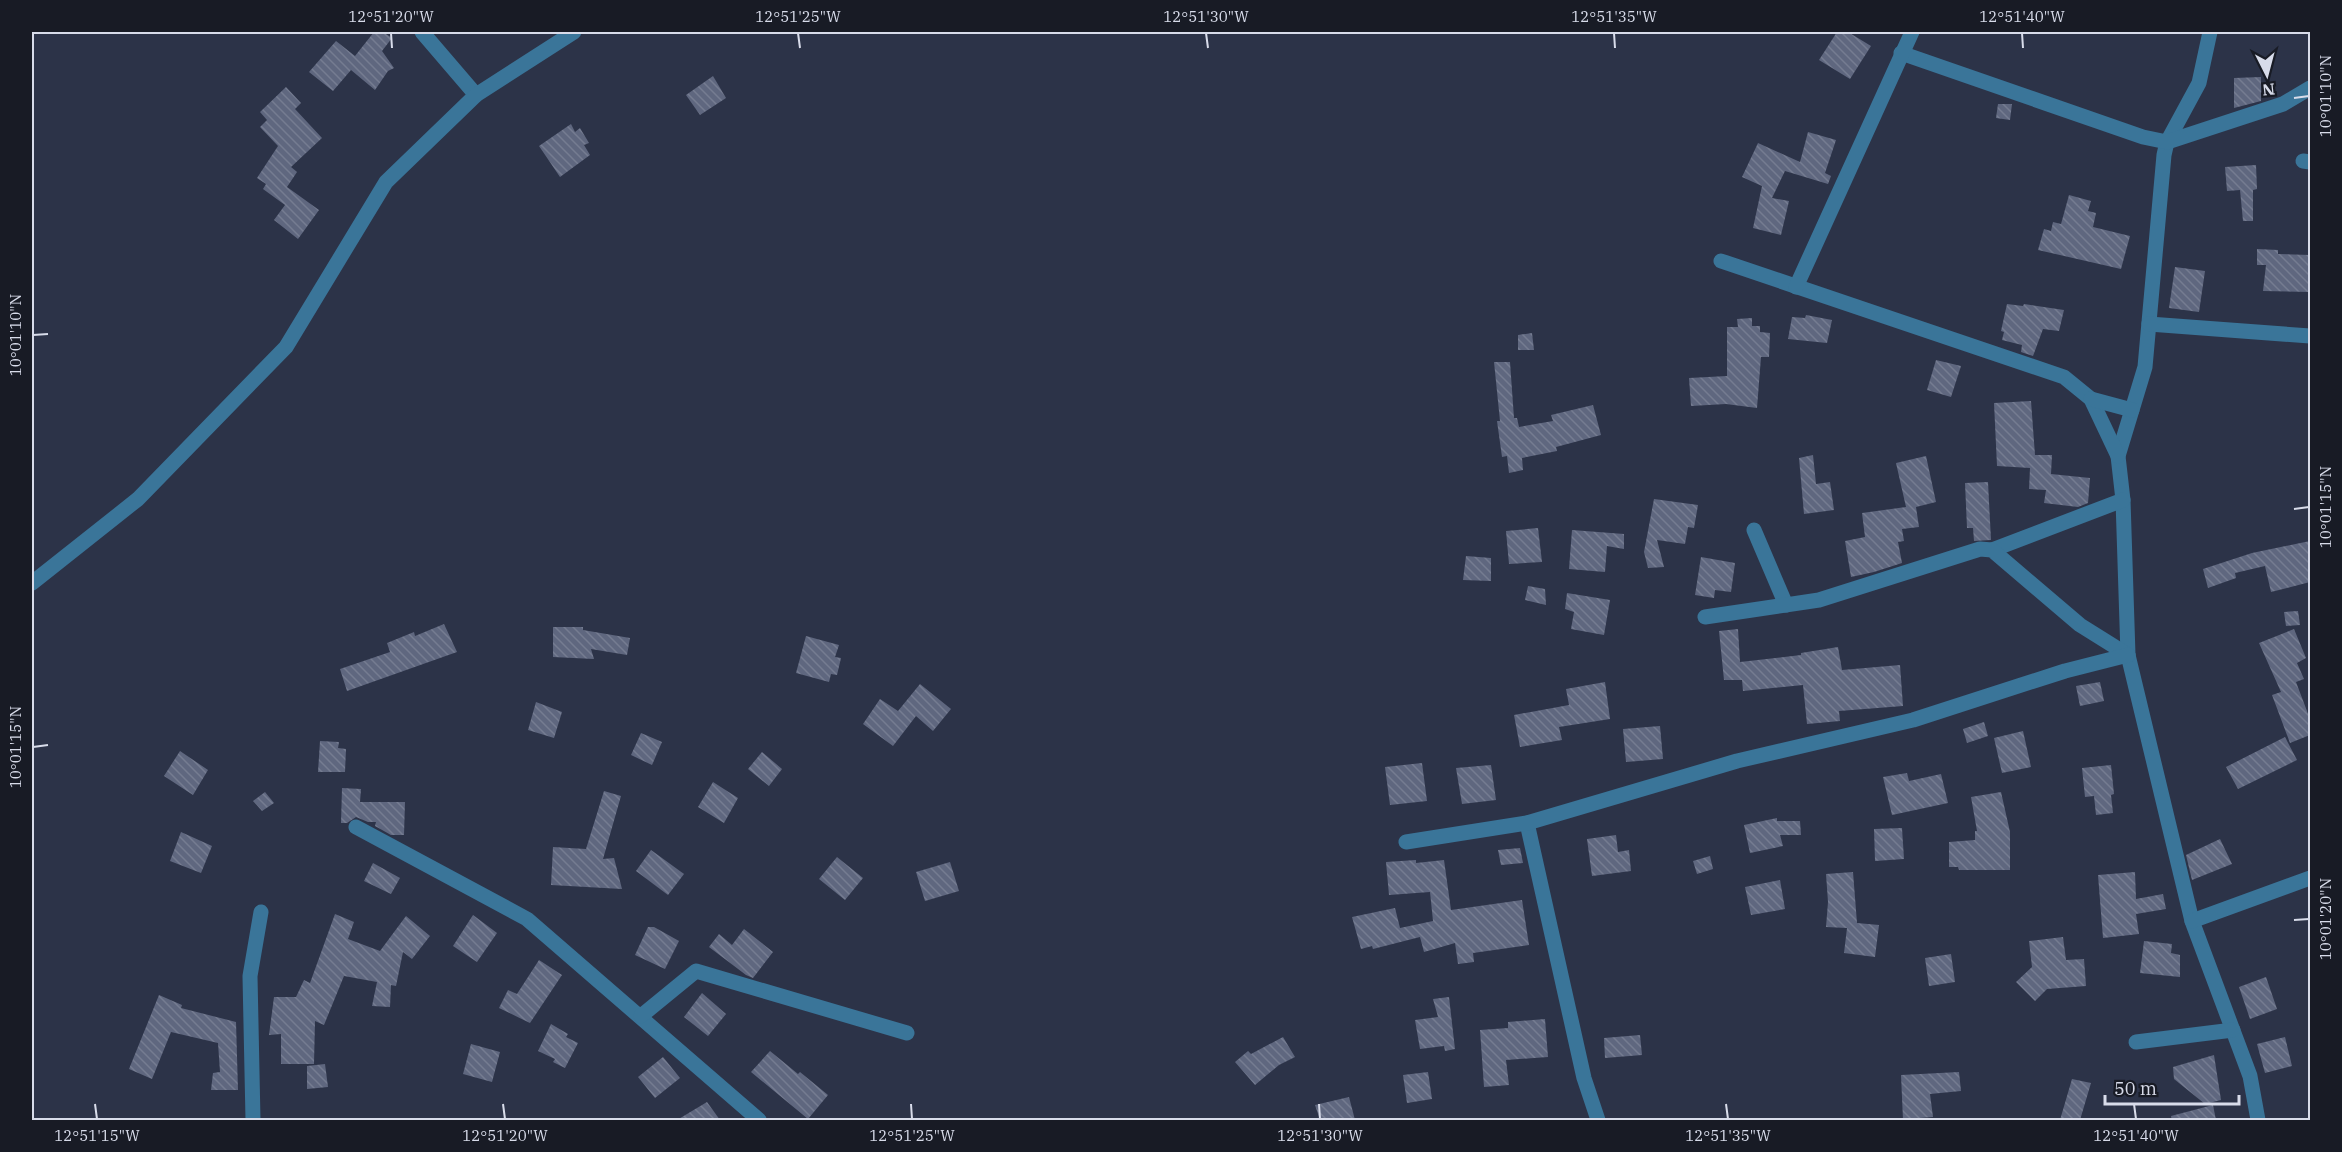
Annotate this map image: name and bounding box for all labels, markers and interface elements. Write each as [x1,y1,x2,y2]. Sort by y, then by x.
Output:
text: 12°51'20"W [348,7,434,26]
text: 12°51'25"W [755,7,841,26]
text: 12°51'30"W [1163,7,1249,26]
text: 12°51'35"W [1571,7,1657,26]
text: 12°51'40"W [1979,7,2065,26]
north arrow [2237,45,2297,105]
text: 10°01'10"N [2316,55,2335,137]
text: N [2261,79,2276,101]
text: 10°01'10"N [6,294,25,376]
text: 10°01'15"N [2316,466,2335,548]
text: 10°01'15"N [6,706,25,788]
text: 10°01'20"N [2316,878,2335,960]
scale bar [2105,1068,2238,1106]
text: 50 m [2114,1077,2157,1100]
text: 12°51'15"W [54,1126,140,1145]
text: 12°51'20"W [462,1126,548,1145]
text: 12°51'25"W [869,1126,955,1145]
text: 12°51'30"W [1277,1126,1363,1145]
text: 12°51'35"W [1685,1126,1771,1145]
text: 12°51'40"W [2093,1126,2179,1145]

